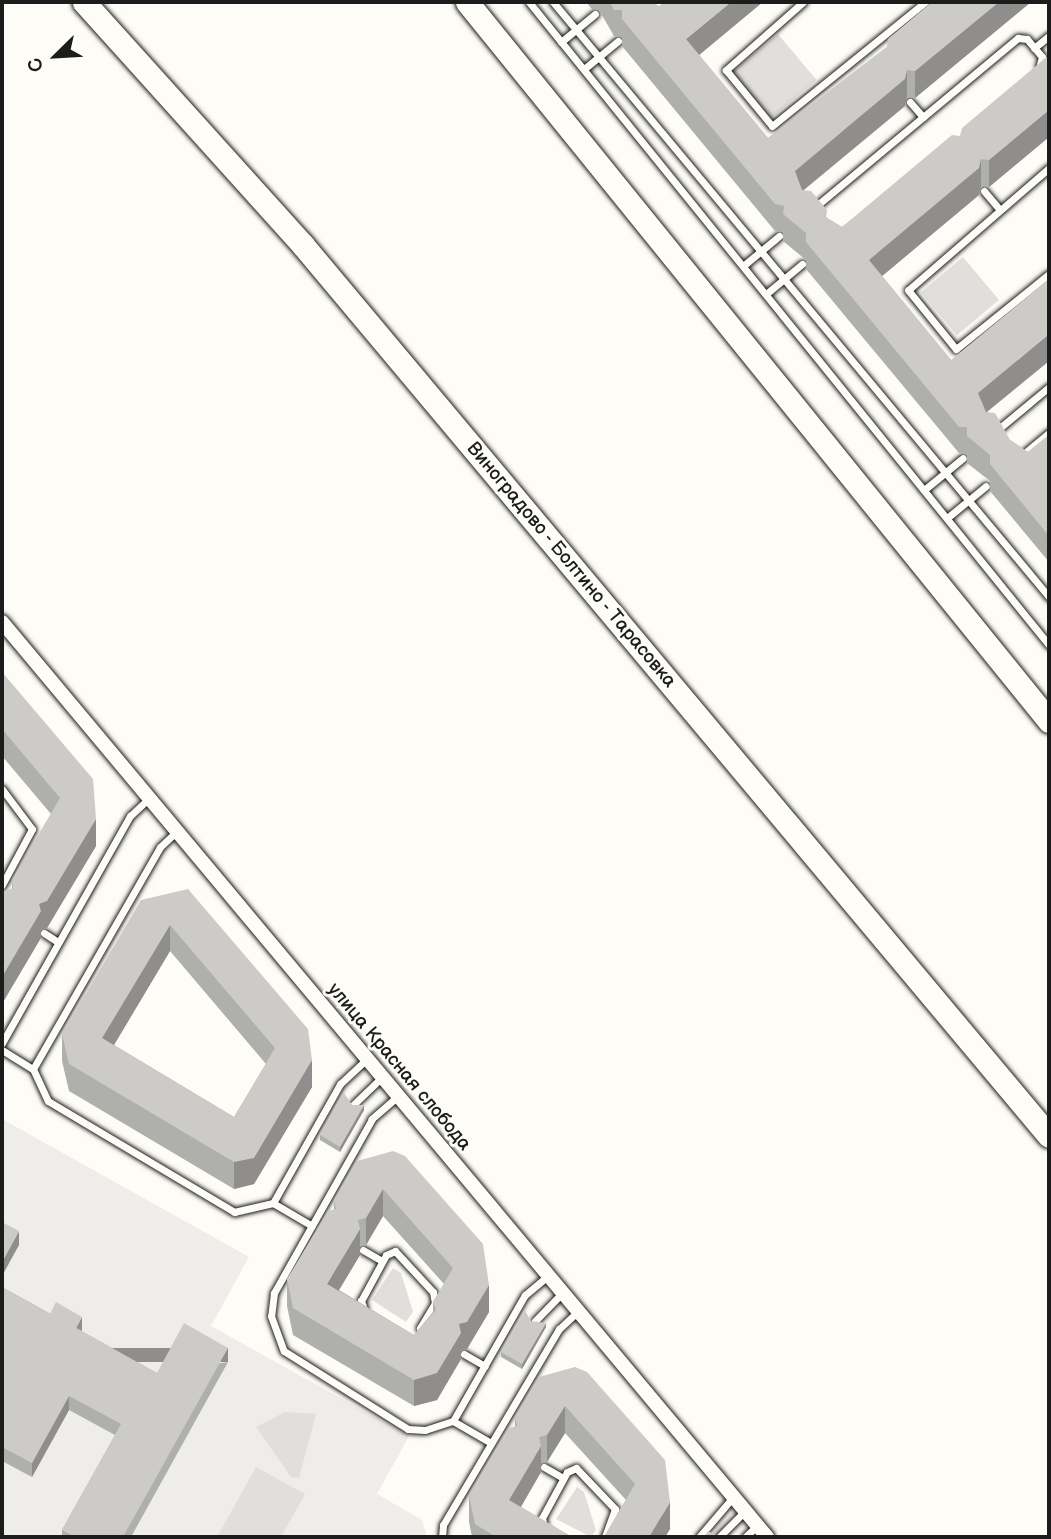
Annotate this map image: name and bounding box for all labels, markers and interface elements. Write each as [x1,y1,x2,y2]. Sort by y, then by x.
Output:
north arrow [21,21,91,91]
text: С [23,54,50,75]
street label: Виноградово - Болтино - Тарасовка [460,436,682,694]
street label: улица Красная слобода [322,979,476,1155]

